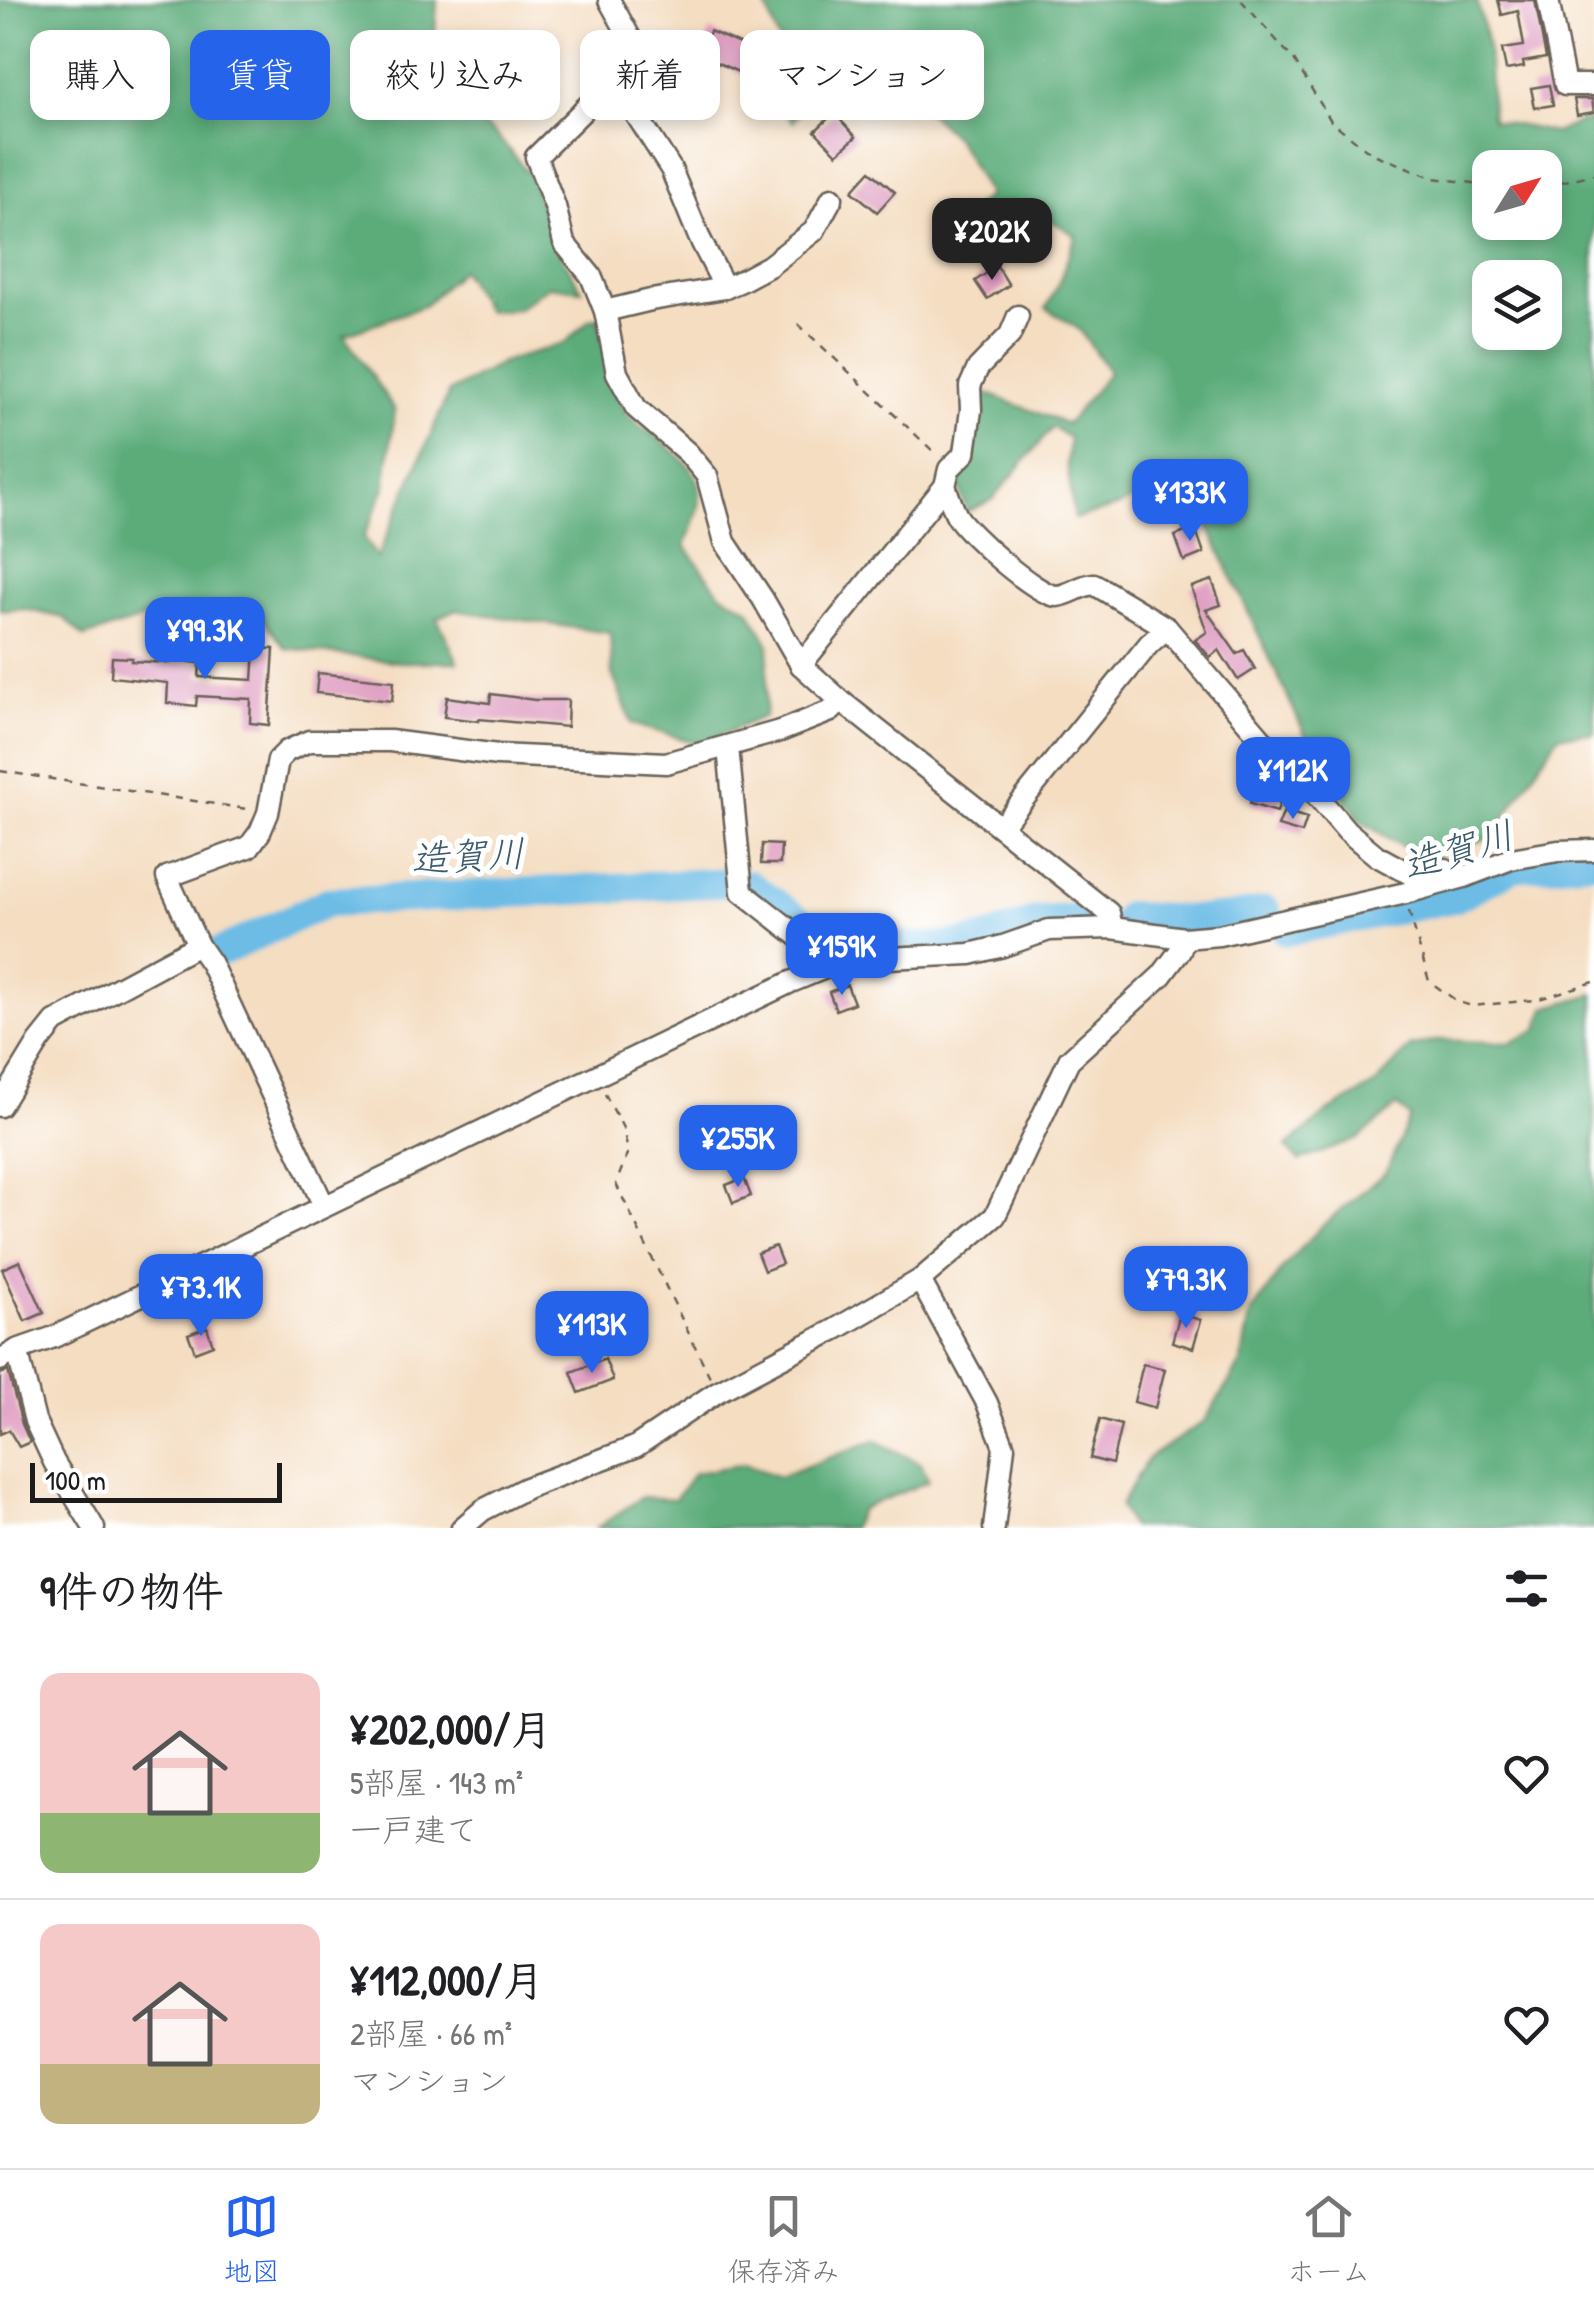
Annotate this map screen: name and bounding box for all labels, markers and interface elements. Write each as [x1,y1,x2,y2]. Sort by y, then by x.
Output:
chip: 購入 [30,30,170,120]
chip: 賃貸 [190,30,330,120]
chip: 絞り込み [350,30,560,120]
chip: 新着 [580,30,720,120]
chip: マンション [740,30,984,120]
north arrow [1472,150,1562,240]
map controls [1472,150,1562,350]
pin: ¥202K [922,198,1062,283]
text: ¥202K [954,209,1030,252]
button: layers [1472,260,1562,350]
pin: ¥133K [1120,459,1260,544]
text: ¥133K [1154,470,1226,513]
pin: ¥99.3K [124,597,286,682]
text: ¥99.3K [167,608,243,651]
pin: ¥112K [1223,737,1363,822]
text: ¥112K [1258,748,1328,791]
water label: 造賀川 [1396,807,1520,891]
water label: 造賀川 [410,826,526,884]
pin: ¥159K [772,913,912,998]
text: ¥159K [808,924,876,967]
pin: ¥255K [668,1105,808,1190]
text: ¥255K [701,1116,775,1159]
pin: ¥79.3K [1105,1246,1267,1331]
pin: ¥73.1K [120,1254,282,1339]
text: ¥79.3K [1146,1257,1226,1300]
text: ¥73.1K [161,1265,241,1308]
pin: ¥113K [522,1291,662,1376]
text: ¥113K [557,1302,627,1345]
scale bar [30,1458,282,1502]
text: 100 m [45,1461,106,1499]
icon: filters [1499,1561,1554,1616]
text: 9件の物件 [40,1562,223,1619]
text: ¥202,000/月 [350,1700,552,1757]
icon: home [120,1713,240,1833]
icon: heart [1499,1746,1554,1801]
text: 5部屋 · 143 m² [350,1761,523,1804]
text: 一戸建て [350,1808,478,1851]
text: ¥112,000/月 [350,1951,544,2008]
icon: home [120,1964,240,2084]
icon: heart [1499,1997,1554,2052]
text: 2部屋 · 66 m² [350,2012,512,2055]
text: マンション [350,2059,509,2102]
tab: 地図 [224,2189,280,2290]
tab: 保存済み [728,2189,840,2290]
tab: ホーム [1287,2189,1370,2290]

